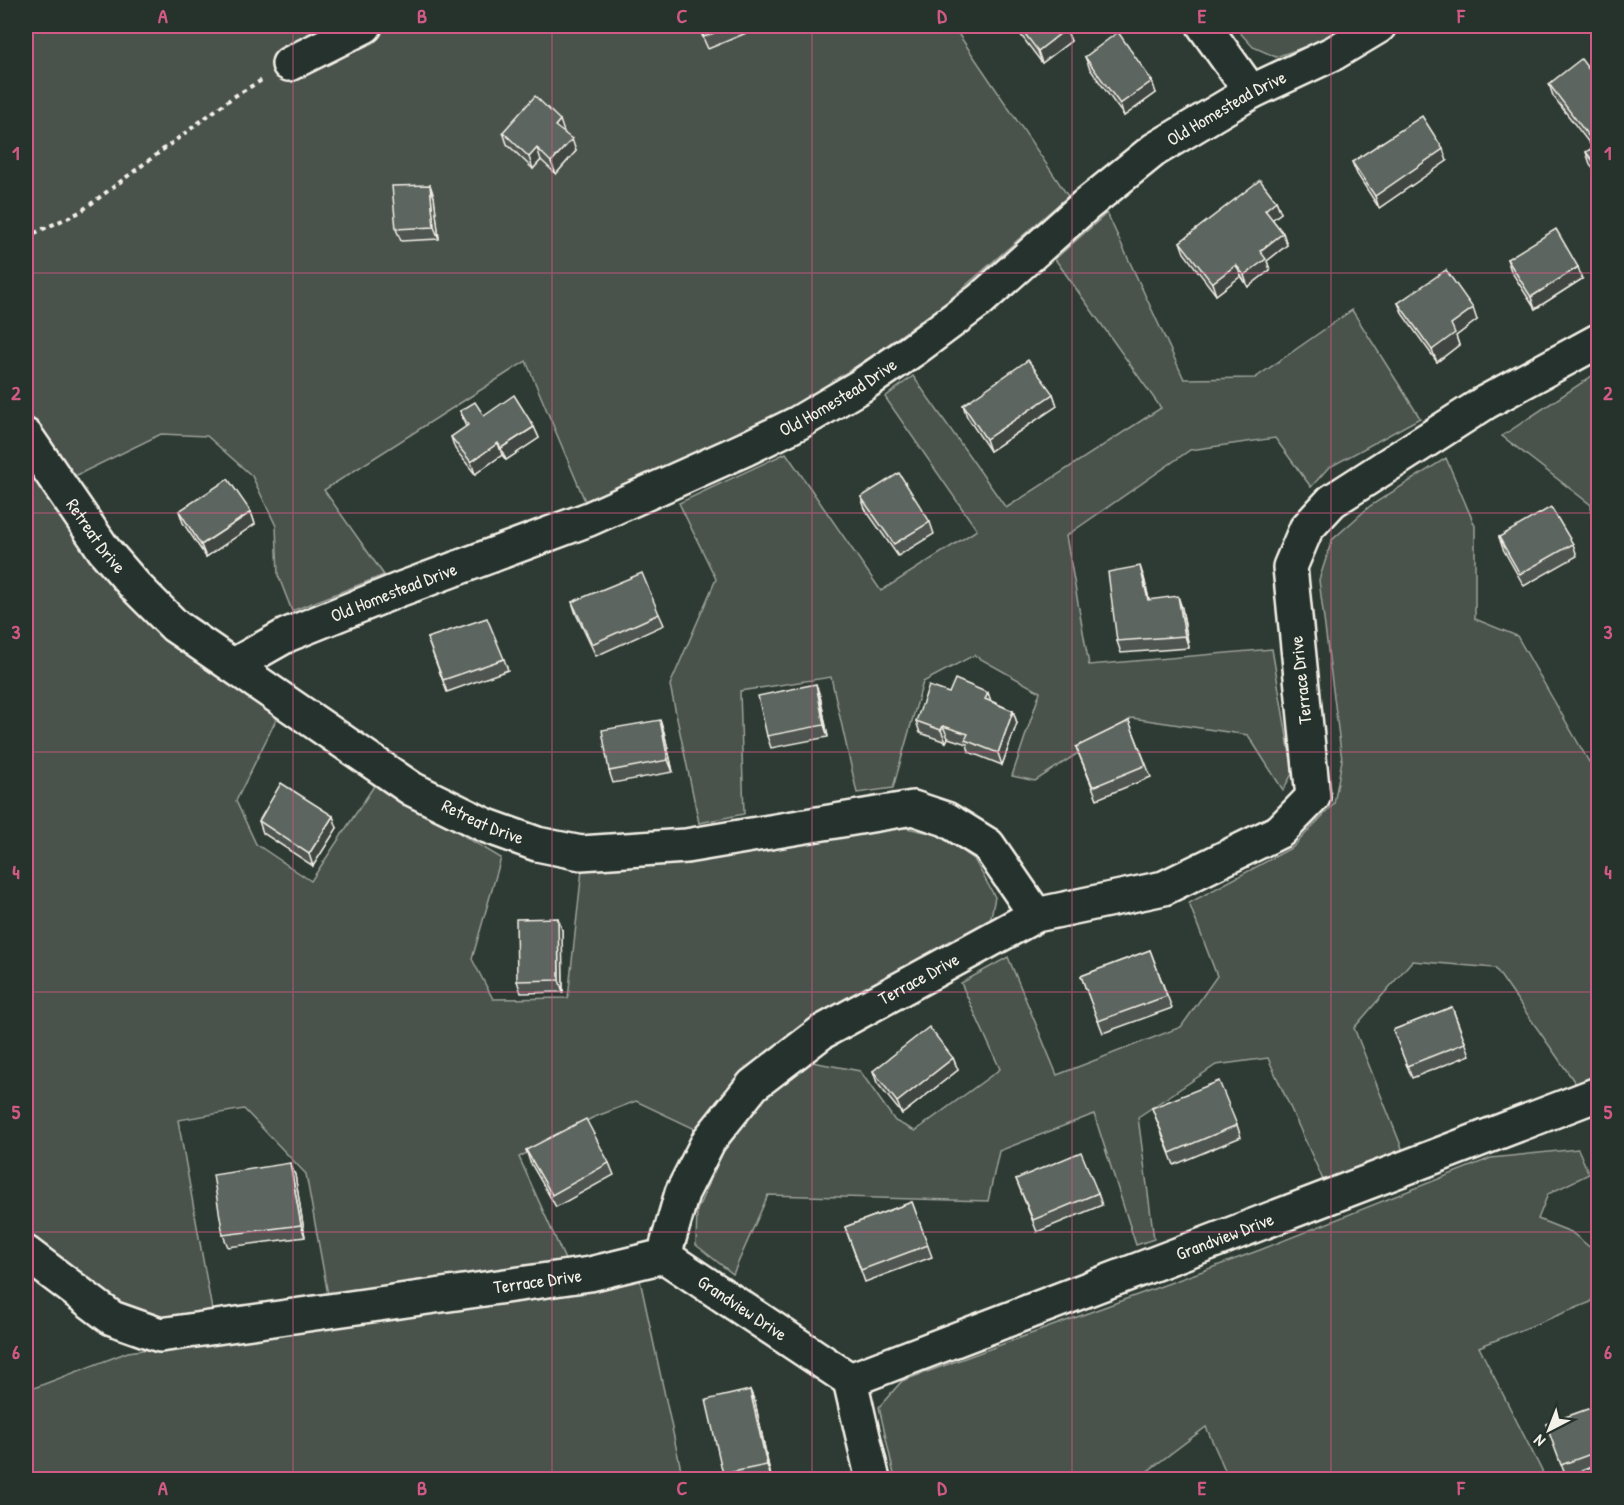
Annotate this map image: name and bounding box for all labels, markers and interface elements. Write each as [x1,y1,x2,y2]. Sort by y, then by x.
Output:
text: A [158,2,168,29]
text: B [417,2,427,29]
text: C [677,2,688,29]
text: D [937,2,947,29]
text: E [1198,2,1207,29]
text: F [1456,2,1466,29]
street label: Old Homestead Drive [1162,64,1290,152]
text: 1 [12,139,20,166]
text: 1 [1604,139,1612,166]
street label: Old Homestead Drive [775,352,902,442]
text: 2 [11,379,21,406]
text: 2 [1603,379,1613,406]
street label: Retreat Drive [60,493,132,579]
street label: Old Homestead Drive [327,556,460,628]
text: 3 [12,618,21,645]
text: 3 [1604,618,1613,645]
street label: Terrace Drive [1283,635,1318,725]
street label: Retreat Drive [438,793,527,850]
text: 4 [12,858,20,885]
text: 4 [1604,858,1612,885]
street label: Terrace Drive [874,946,964,1011]
text: 5 [12,1098,21,1125]
text: 5 [1604,1098,1613,1125]
street label: Grandview Drive [1172,1206,1277,1266]
street label: Terrace Drive [492,1262,583,1300]
street label: Grandview Drive [693,1269,792,1347]
text: 6 [12,1338,20,1365]
text: 6 [1604,1338,1612,1365]
north arrow [1519,1400,1579,1460]
text: N [1528,1430,1549,1452]
text: A [158,1474,168,1501]
text: B [417,1474,427,1501]
text: C [677,1474,688,1501]
text: D [937,1474,947,1501]
text: E [1198,1474,1207,1501]
text: F [1456,1474,1466,1501]

